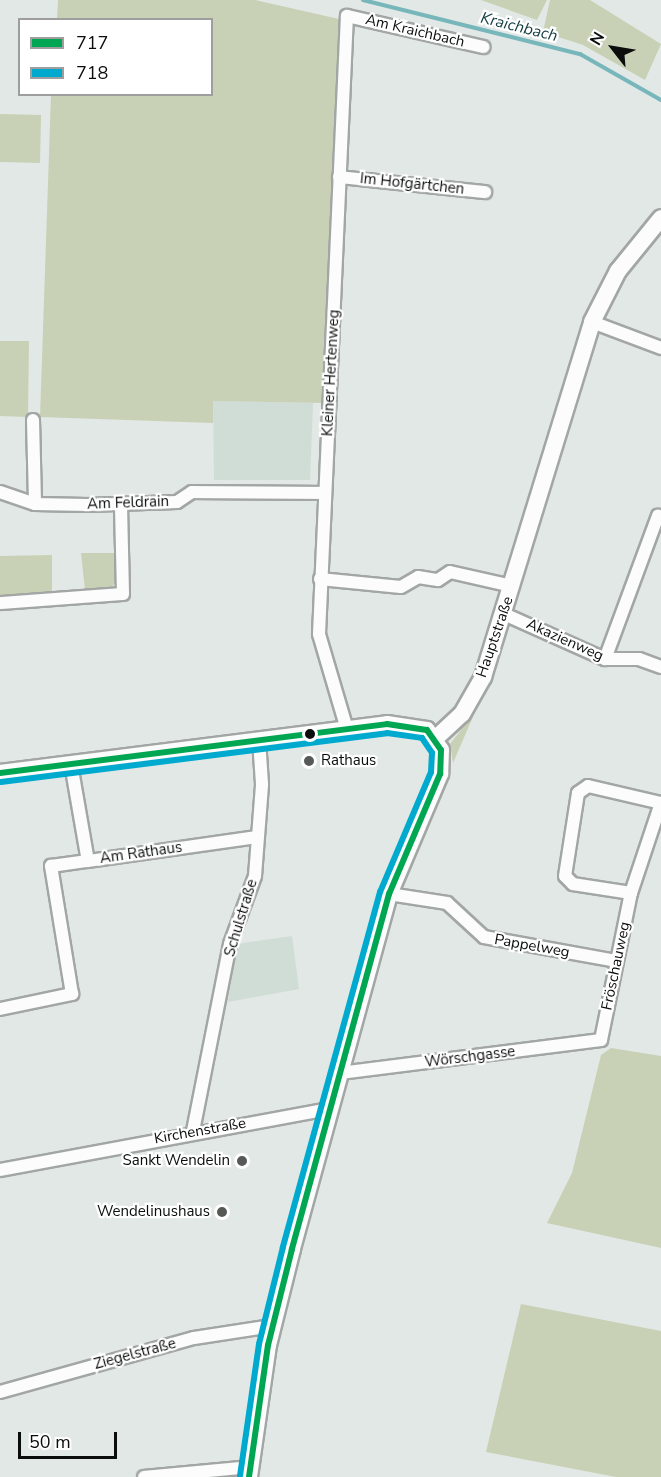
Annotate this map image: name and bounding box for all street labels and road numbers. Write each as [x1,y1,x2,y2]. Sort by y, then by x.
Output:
street label: Am Kraichbach [364,11,466,51]
street label: Im Hofgärtchen [359,170,465,198]
street label: Kleiner Hertenweg [319,309,343,437]
street label: Am Feldrain [87,493,169,513]
street label: Hauptstraße [473,594,517,680]
street label: Akazienweg [524,615,606,665]
street label: Am Rathaus [99,838,183,868]
street label: Schulstraße [221,877,261,959]
street label: Fröschauweg [598,920,634,1012]
street label: Pappelweg [493,931,571,961]
street label: Wörschgasse [424,1043,516,1071]
street label: Kirchenstraße [153,1114,247,1148]
street label: Ziegelstraße [92,1334,178,1374]

